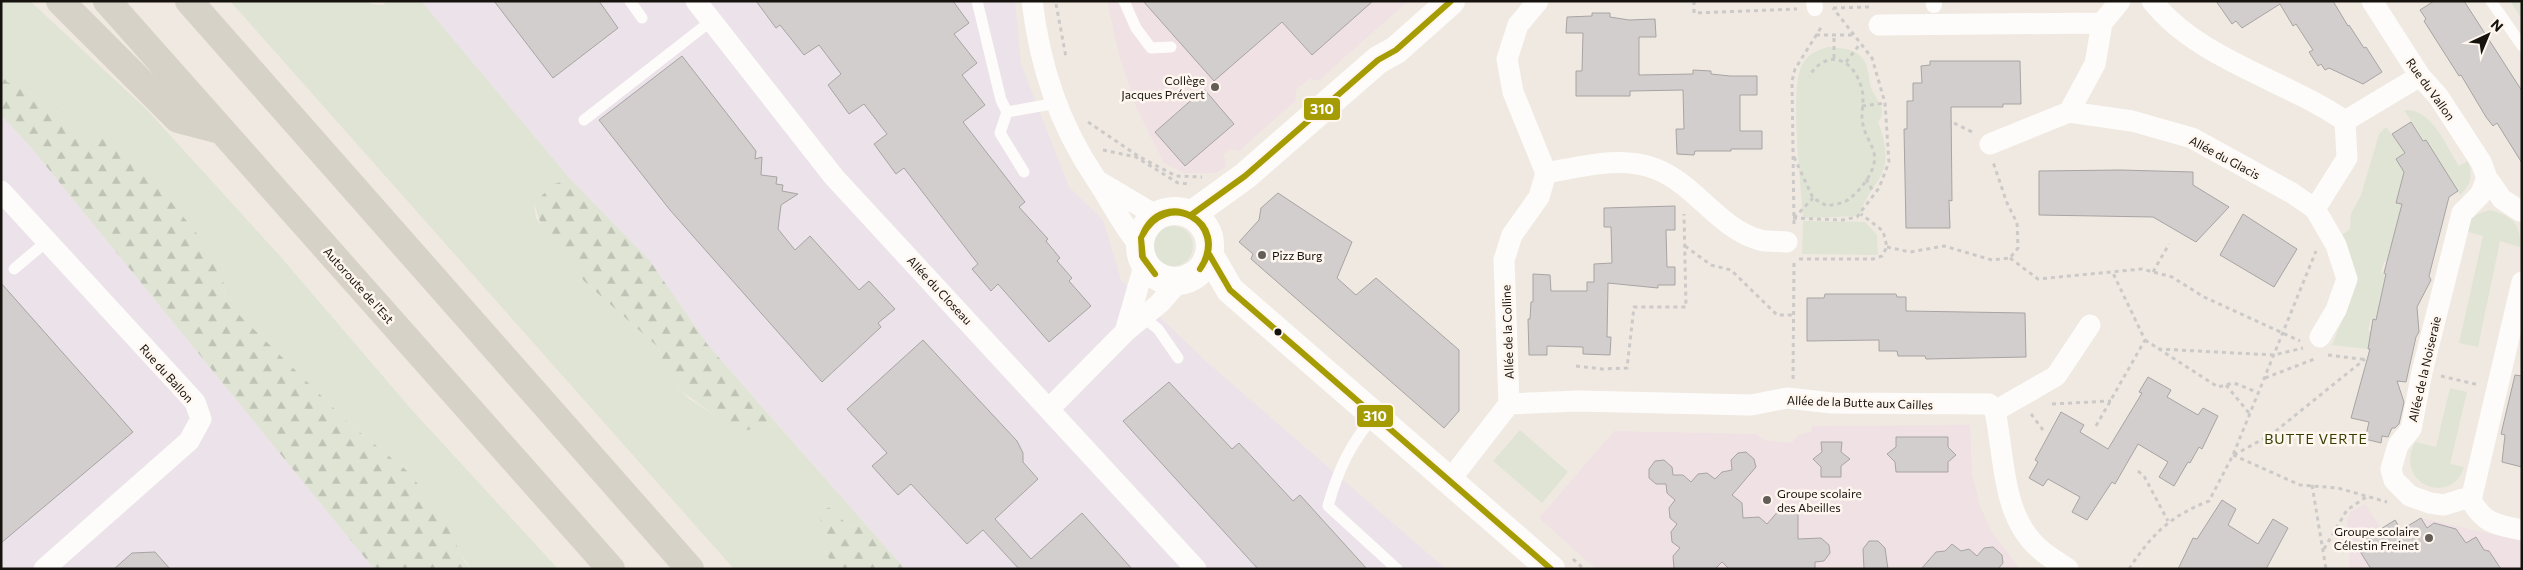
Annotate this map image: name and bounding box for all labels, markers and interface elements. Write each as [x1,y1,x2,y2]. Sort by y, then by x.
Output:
north arrow [2463,10,2513,60]
text: N [2488,16,2507,35]
street label: Rue du Vallon [2404,55,2458,123]
place label: Collège Jacques Prévert [1121,73,1205,102]
marker: Collège Jacques Prévert [1209,81,1221,93]
line badge: 310 [1303,97,1341,121]
text: 310 [1310,100,1334,117]
street label: Allée du Glacis [2187,133,2263,181]
street label: Autoroute de l’Est [321,244,397,326]
place label: Pizz Burg [1272,248,1323,262]
marker: Pizz Burg [1256,249,1268,261]
street label: Allée du Closeau [905,253,975,327]
street label: Allée de la Colline [1498,285,1516,379]
street label: Allée de la Noiseraie [2405,315,2443,423]
unlabelled marker [1273,327,1283,337]
street label: Rue du Ballon [137,341,197,405]
street label: Allée de la Butte aux Cailles [1787,392,1933,412]
line badge: 310 [1356,404,1394,428]
text: 310 [1363,407,1387,424]
district label: BUTTE VERTE [2264,430,2368,447]
place label: Groupe scolaire des Abeilles [1777,486,1862,514]
marker: Groupe scolaire des Abeilles [1761,494,1773,506]
place label: Groupe scolaire Célestin Freinet [2334,524,2419,552]
marker: Groupe scolaire Célestin Freinet [2423,532,2435,544]

